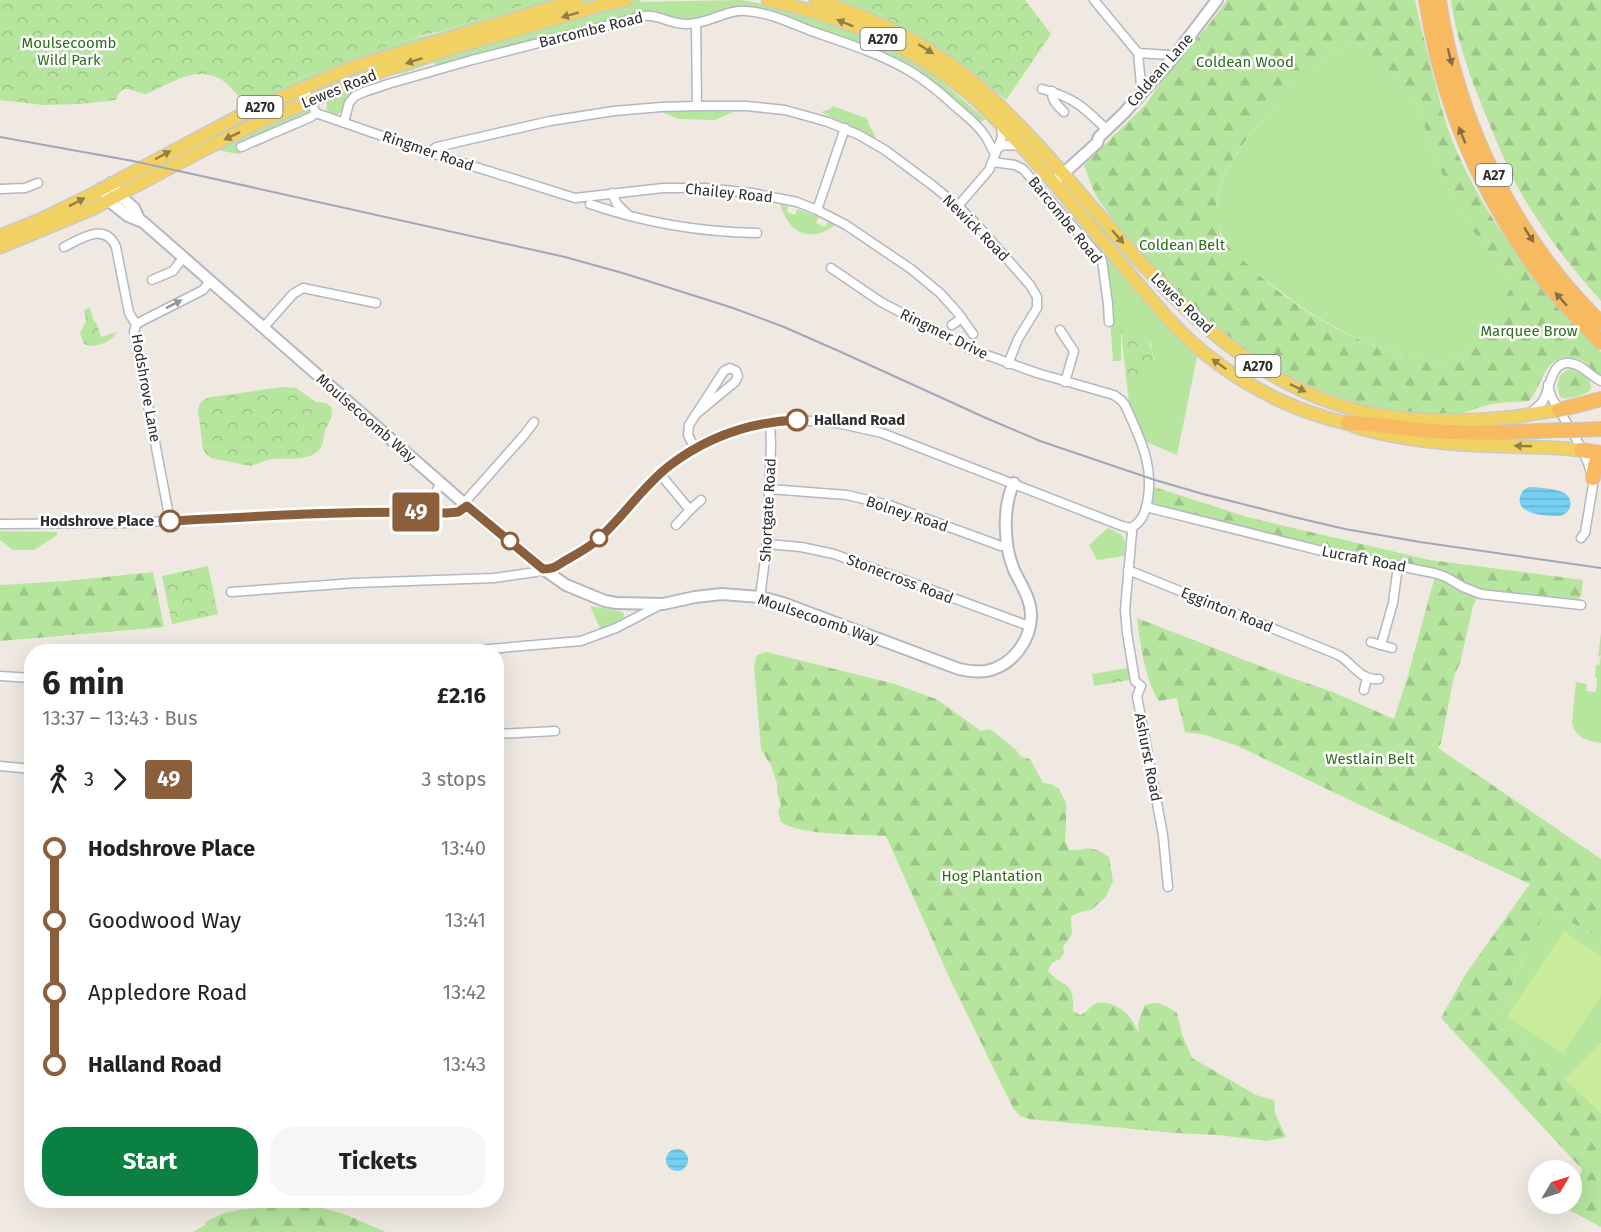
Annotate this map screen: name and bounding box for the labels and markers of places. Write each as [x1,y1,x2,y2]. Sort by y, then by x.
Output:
marker: Halland Road [786,409,808,431]
place label: Halland Road [814,411,905,429]
marker: Hodshrove Place [159,510,181,532]
place label: Hodshrove Place [40,512,154,530]
unlabelled marker [590,529,608,547]
unlabelled marker [501,532,519,550]

